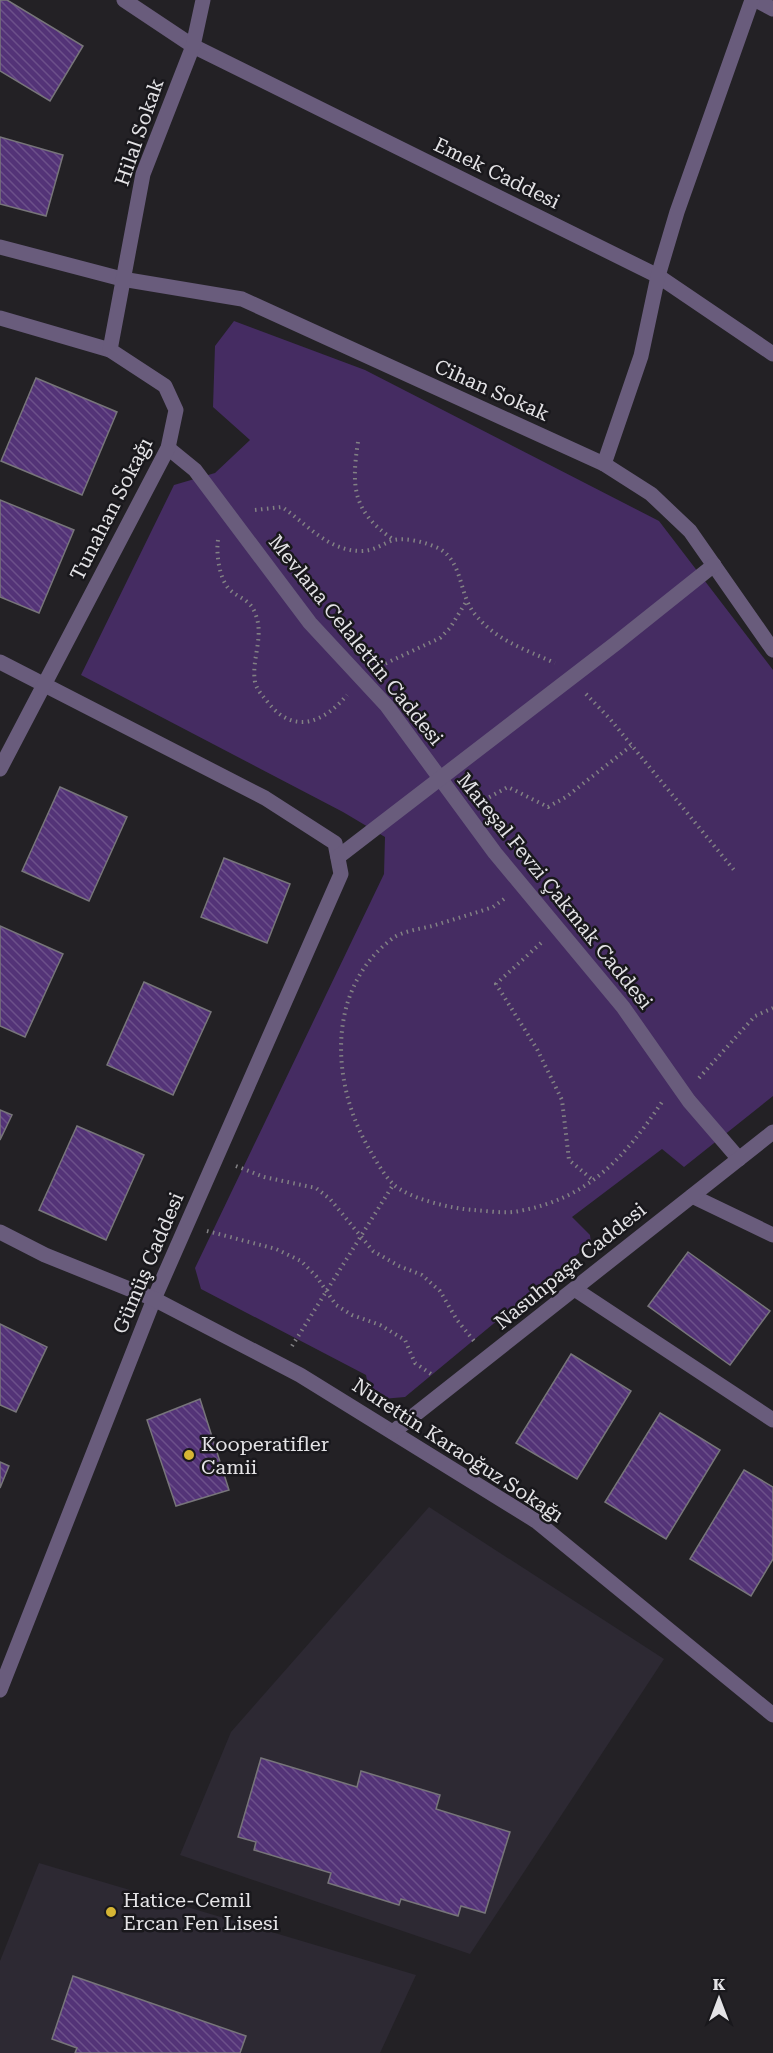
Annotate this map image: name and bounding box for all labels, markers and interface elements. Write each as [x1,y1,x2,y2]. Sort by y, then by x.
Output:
street label: Hilal Sokak [109,75,169,189]
street label: Emek Caddesi [430,132,564,214]
street label: Cihan Sokak [431,354,553,426]
street label: Tunahan Sokağı [65,434,157,584]
street label: Mevlana Celalettin Caddesi [264,530,448,750]
street label: Mareşal Fevzi Çakmak Caddesi [452,768,658,1014]
street label: Gümüş Caddesi [107,1189,189,1337]
street label: Nasuhpaşa Caddesi [489,1198,651,1334]
street label: Nurettin Karaoğuz Sokağı [348,1373,568,1527]
place label: Kooperatifler Camii [201,1432,329,1479]
marker: Kooperatifler Camii [182,1448,196,1462]
place label: Hatice-Cemil Ercan Fen Lisesi [123,1888,279,1935]
marker: Hatice-Cemil Ercan Fen Lisesi [104,1905,118,1919]
north arrow [689,1969,749,2029]
text: K [713,1975,726,1994]

